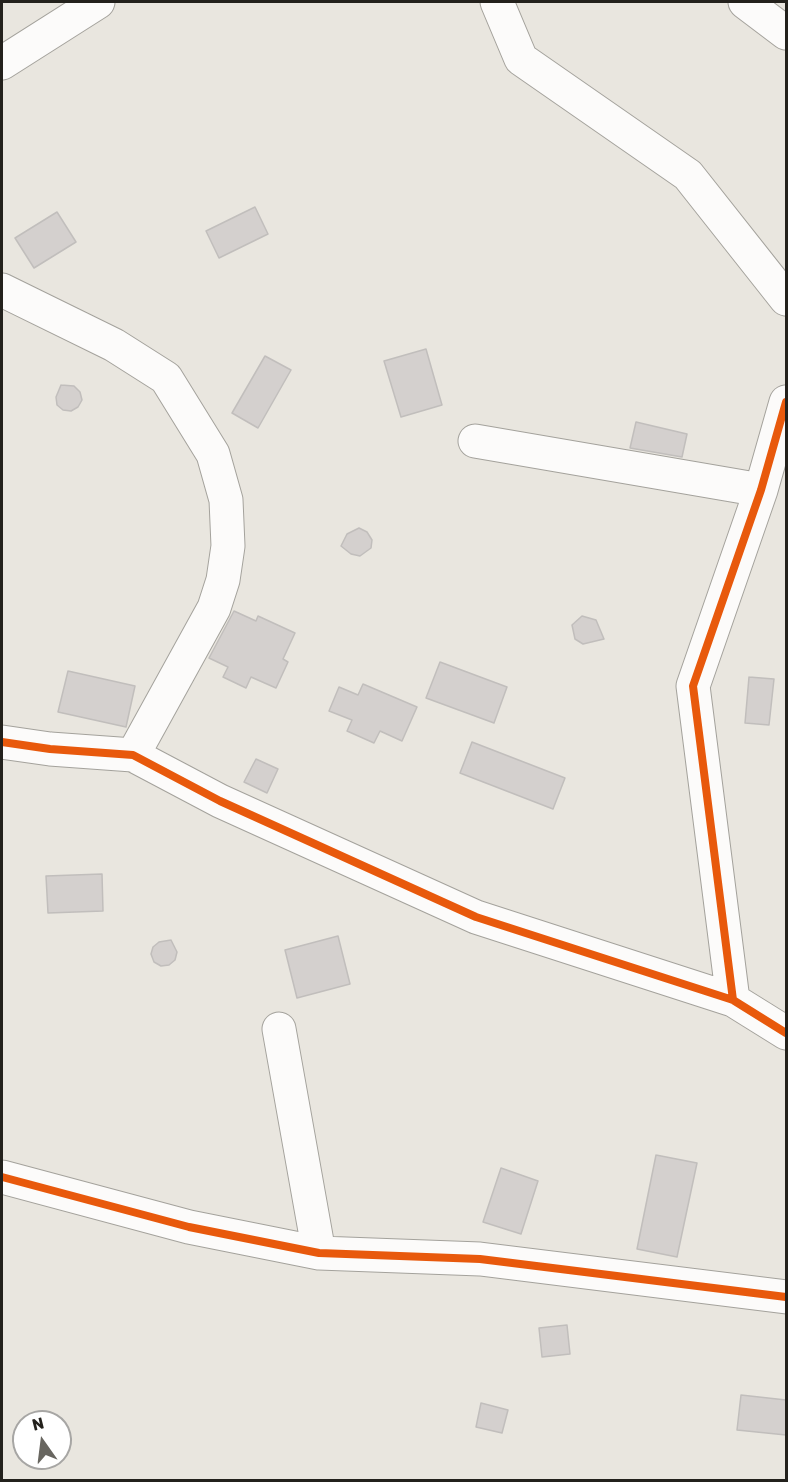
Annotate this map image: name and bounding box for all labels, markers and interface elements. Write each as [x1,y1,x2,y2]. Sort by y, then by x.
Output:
north arrow [12,1410,72,1470]
text: N [30,1413,46,1435]

